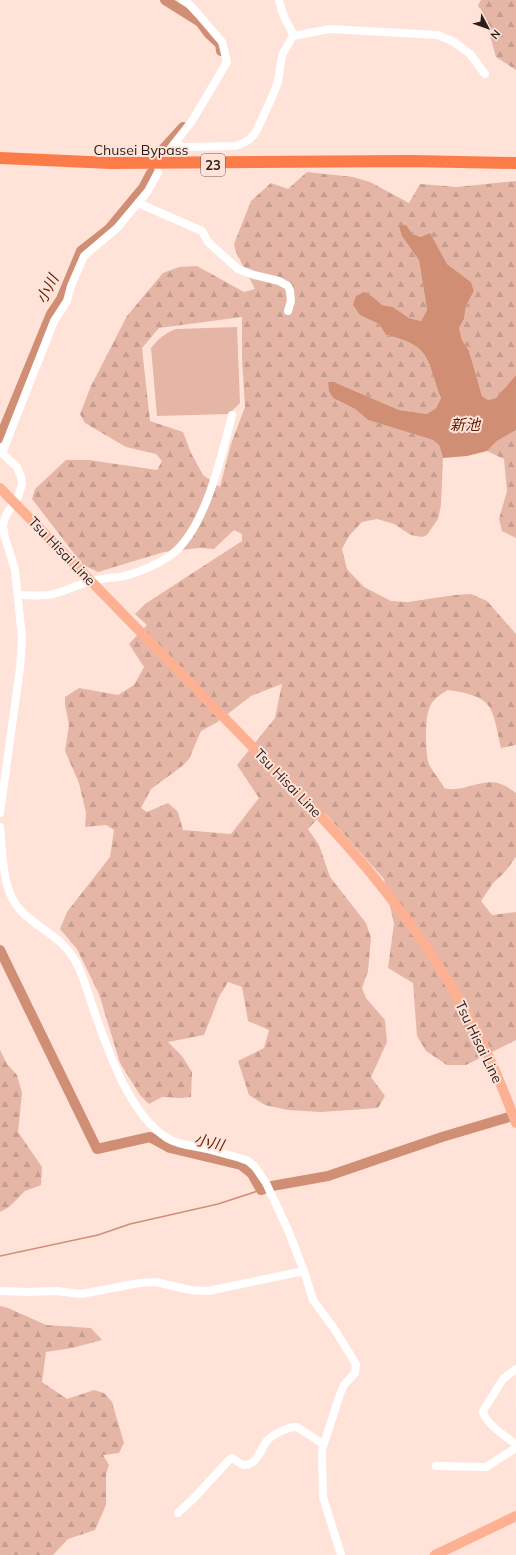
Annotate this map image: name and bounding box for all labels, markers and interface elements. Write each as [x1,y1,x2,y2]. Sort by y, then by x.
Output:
north arrow [468,8,508,48]
text: N [488,27,504,42]
street label: Chusei Bypass [93,141,189,159]
road number: 23 [201,154,225,176]
water label: 小川 [32,270,63,307]
water label: 新池 [450,415,482,434]
street label: Tsu Hisai Line [25,513,99,589]
street label: Tsu Hisai Line [251,745,325,821]
street label: Tsu Hisai Line [451,998,507,1086]
water label: 小川 [192,1129,228,1155]

